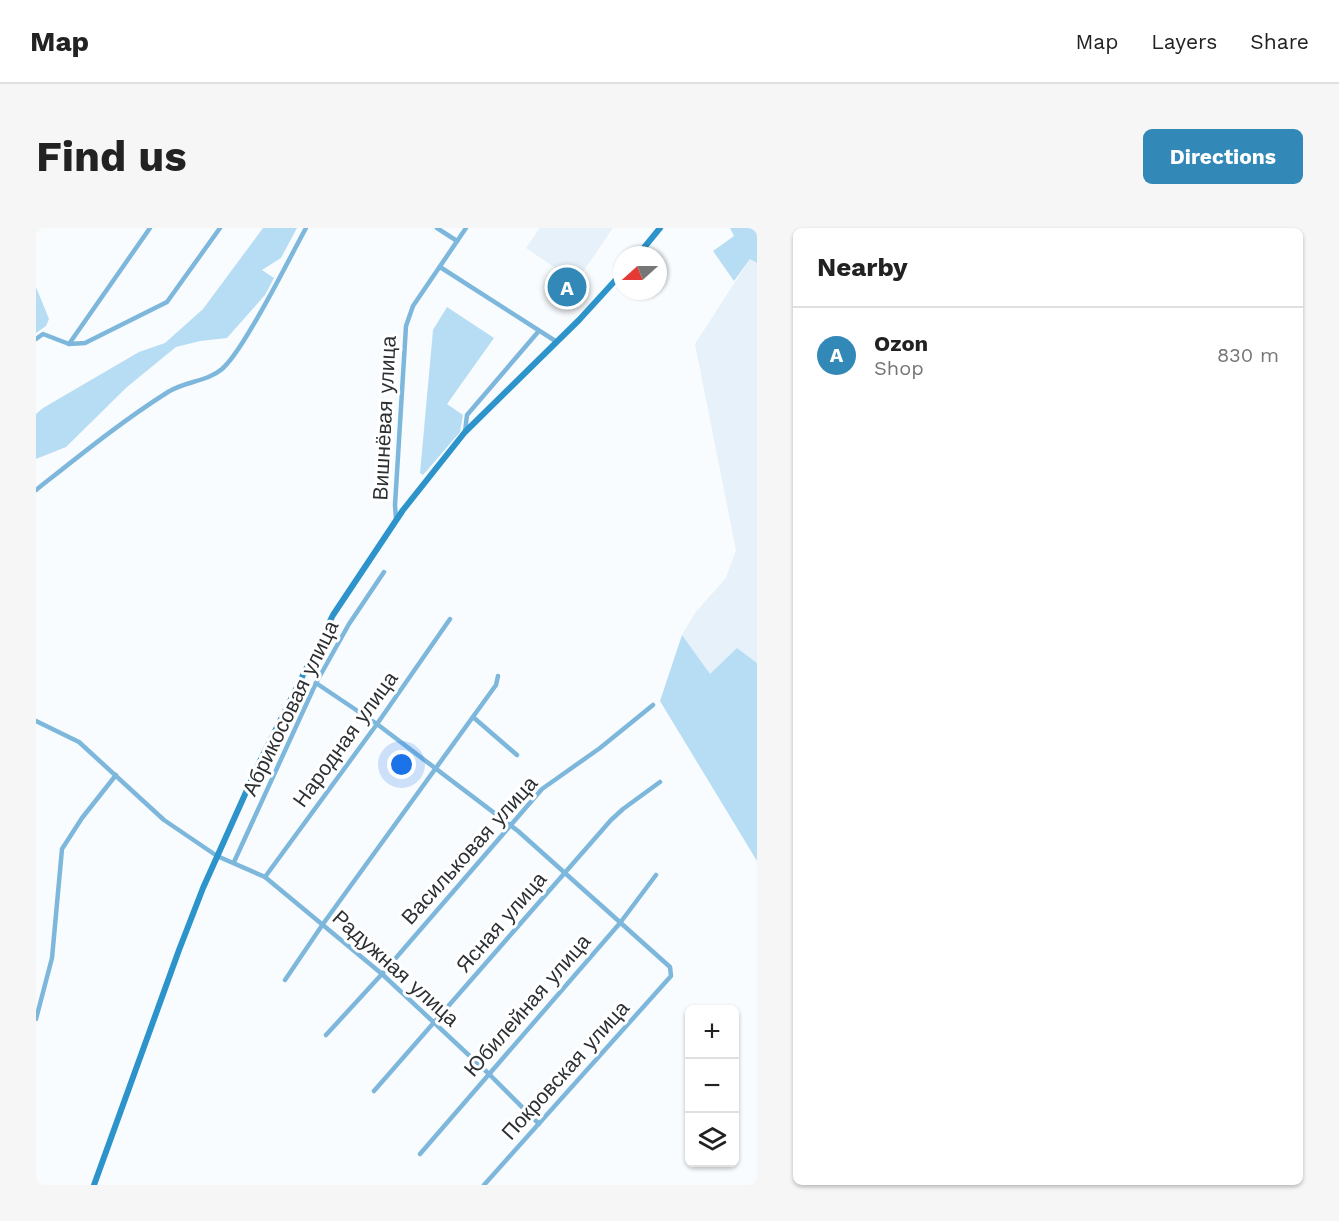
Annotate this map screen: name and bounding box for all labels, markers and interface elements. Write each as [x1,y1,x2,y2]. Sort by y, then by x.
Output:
text: Map [30,25,89,58]
text: Map [1075,29,1118,54]
text: Layers [1151,29,1217,54]
text: Share [1250,29,1309,54]
button: Directions [1143,129,1303,184]
text: Find us [36,132,187,181]
north arrow [613,246,667,300]
text: Nearby [817,252,908,282]
pin: A [548,264,586,310]
text: Ozon [874,331,928,356]
street label: Вишнёвая улица [367,335,401,501]
text: A [830,343,843,367]
text: 830 m [1217,343,1279,367]
text: Shop [874,356,924,380]
street label: Абрикосовая улица [237,616,343,800]
street label: Народная улица [287,666,403,812]
your location [387,750,416,779]
street label: Васильковая улица [396,770,542,929]
street label: Ясная улица [450,866,552,977]
street label: Радужная улица [328,905,465,1032]
street label: Юбилейная улица [458,929,596,1081]
street label: Покровская улица [496,995,634,1145]
map controls [685,1005,739,1167]
button: + [685,1005,739,1059]
button: − [685,1059,739,1113]
button: layers [685,1113,739,1167]

